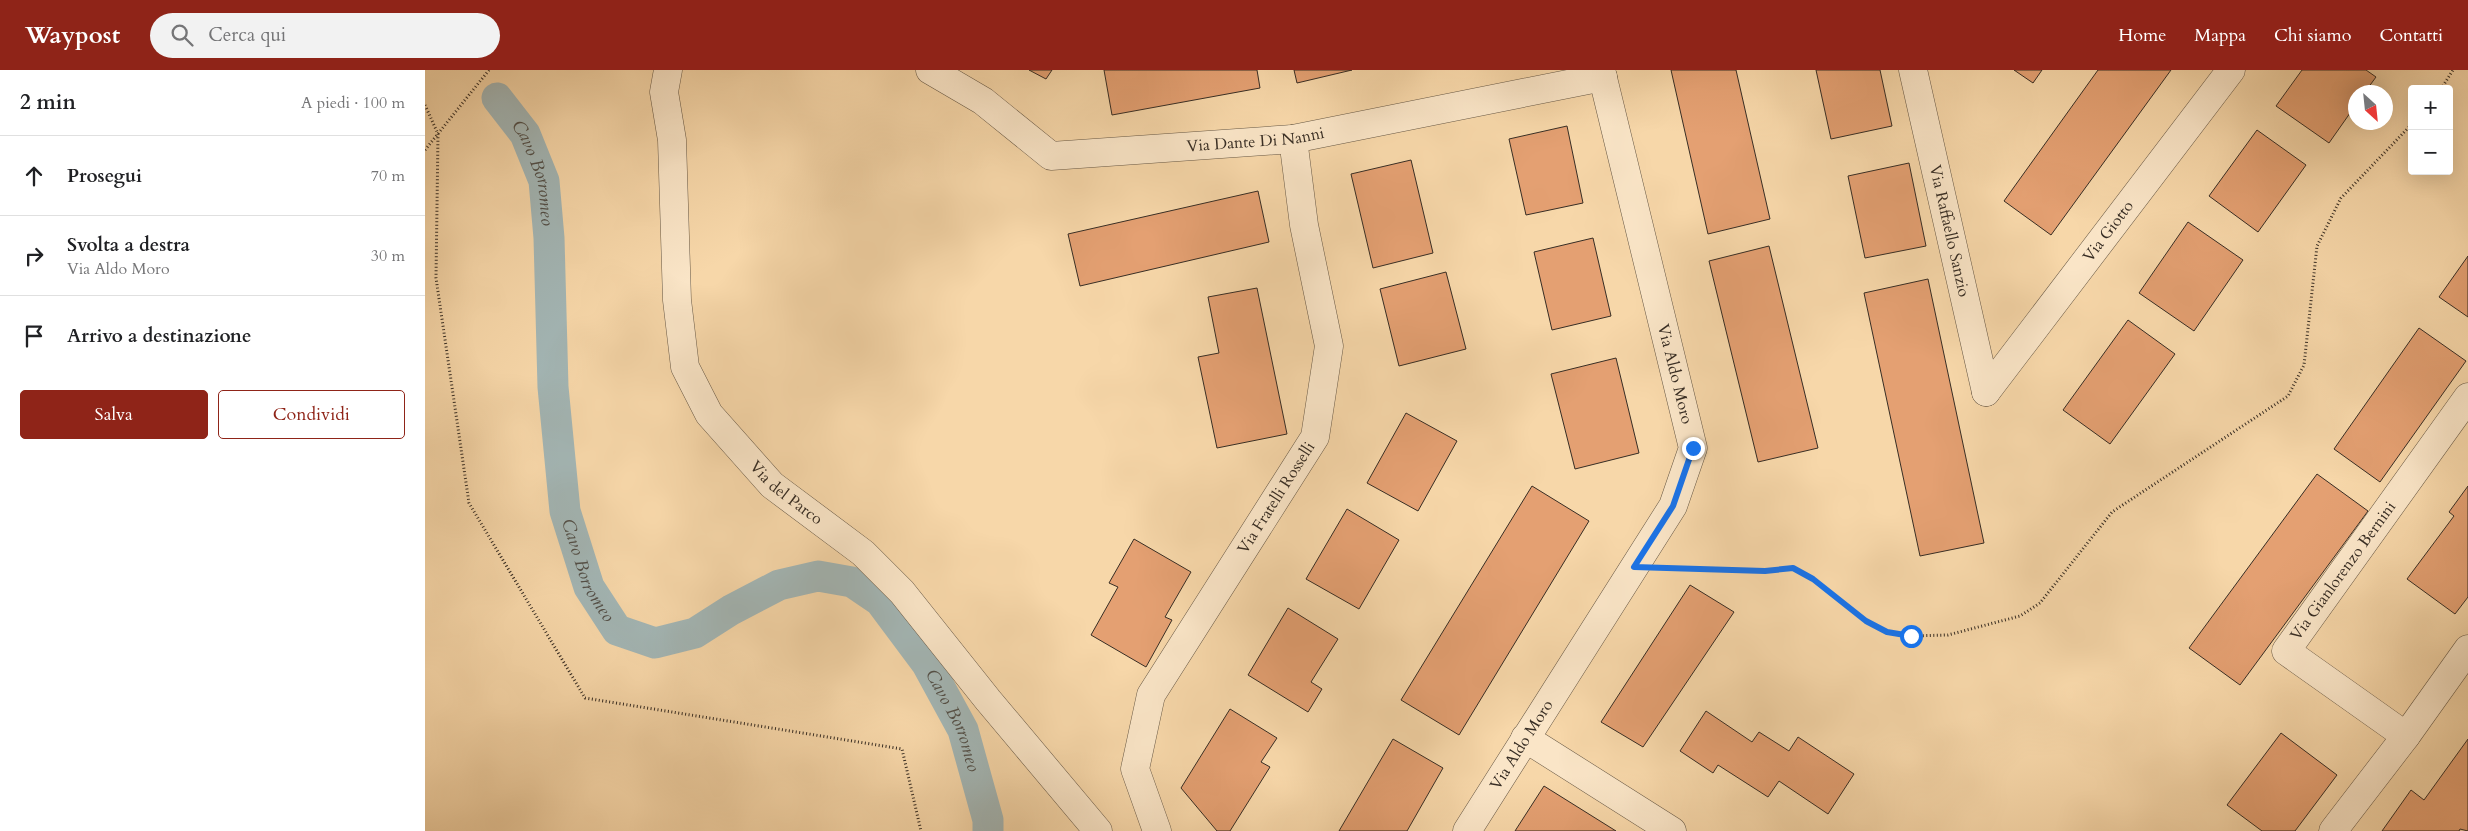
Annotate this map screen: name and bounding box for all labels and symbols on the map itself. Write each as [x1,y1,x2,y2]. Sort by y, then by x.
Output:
north arrow [2348,85,2393,130]
water label: Cavo Borromeo [506,115,560,227]
street label: Via Dante Di Nanni [1186,122,1327,157]
street label: Via Raffaello Sanzio [1924,163,1975,299]
street label: Via Giotto [2078,196,2139,267]
street label: Via Aldo Moro [1652,322,1698,427]
street label: Via Fratelli Rosselli [1232,437,1320,558]
route end [1682,437,1705,460]
street label: Via del Parco [744,456,827,530]
street label: Via Gianlorenzo Bernini [2285,497,2401,645]
water label: Cavo Borromeo [556,515,621,627]
route start [1900,625,1923,648]
water label: Cavo Borromeo [920,664,986,775]
street label: Via Aldo Moro [1485,695,1559,794]

